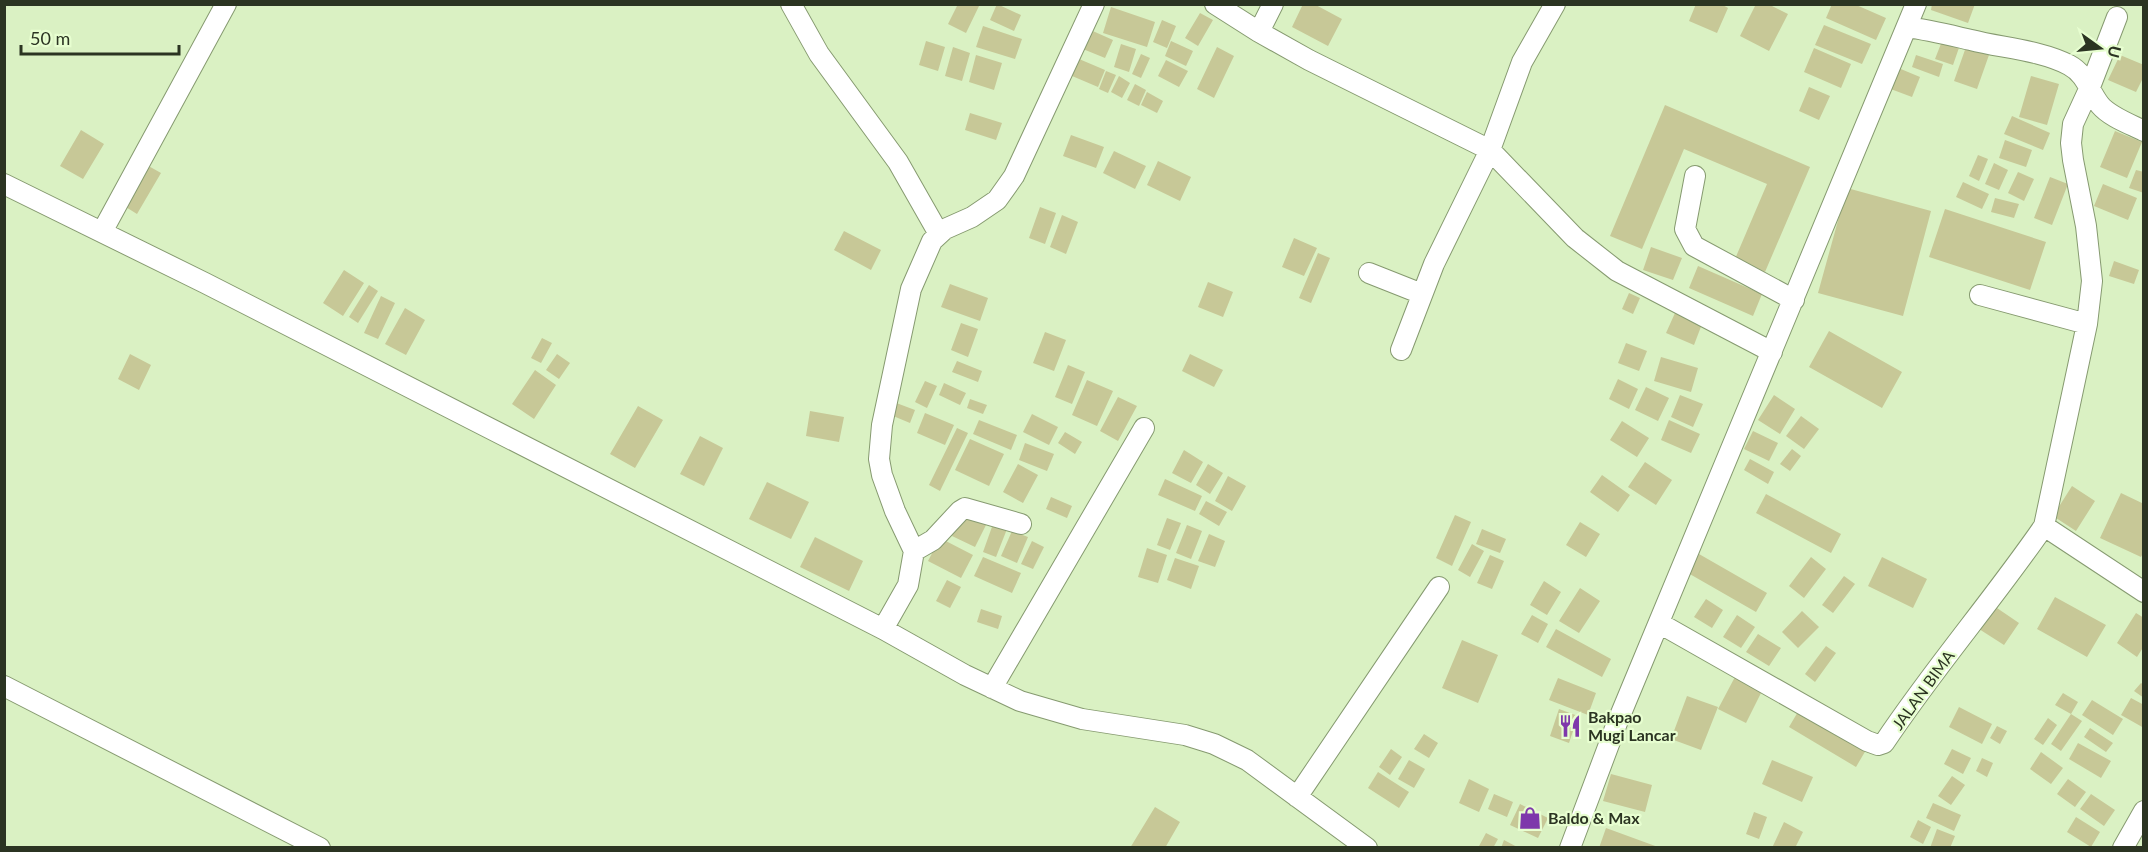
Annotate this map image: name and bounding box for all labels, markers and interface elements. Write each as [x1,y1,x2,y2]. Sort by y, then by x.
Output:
scale bar [21,18,178,56]
north arrow [2070,18,2130,78]
text: 50 m [30,27,70,49]
text: U [2104,44,2126,60]
street label: JALAN BIMA [1887,646,1958,733]
place label: Bakpao Mugi Lancar [1588,707,1676,744]
restaurant icon: Bakpao Mugi Lancar [1557,713,1583,739]
shop icon: Baldo & Max [1517,805,1543,831]
place label: Baldo & Max [1548,808,1640,827]

